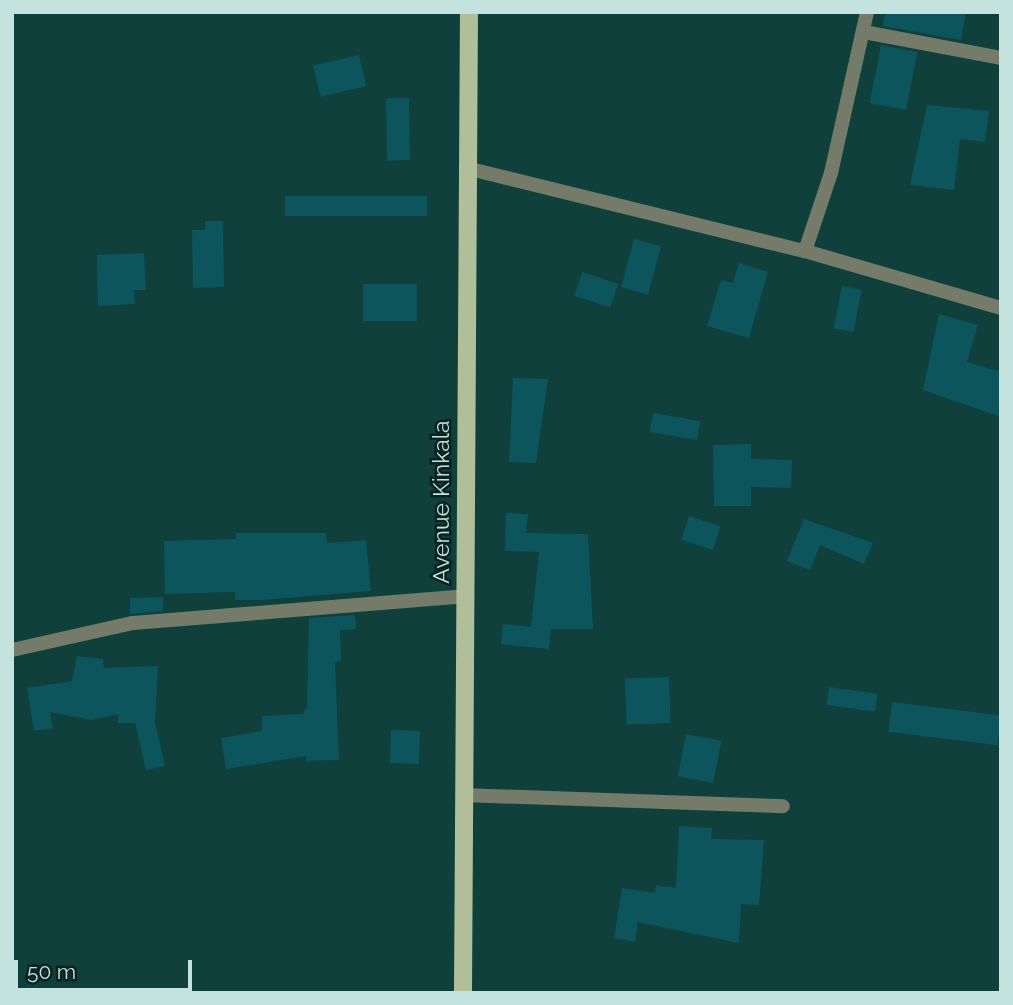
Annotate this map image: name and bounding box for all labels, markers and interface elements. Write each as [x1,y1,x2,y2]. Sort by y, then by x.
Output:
street label: Avenue Kinkala [427,420,455,584]
scale bar [18,946,196,990]
text: 50 m [27,959,76,984]

